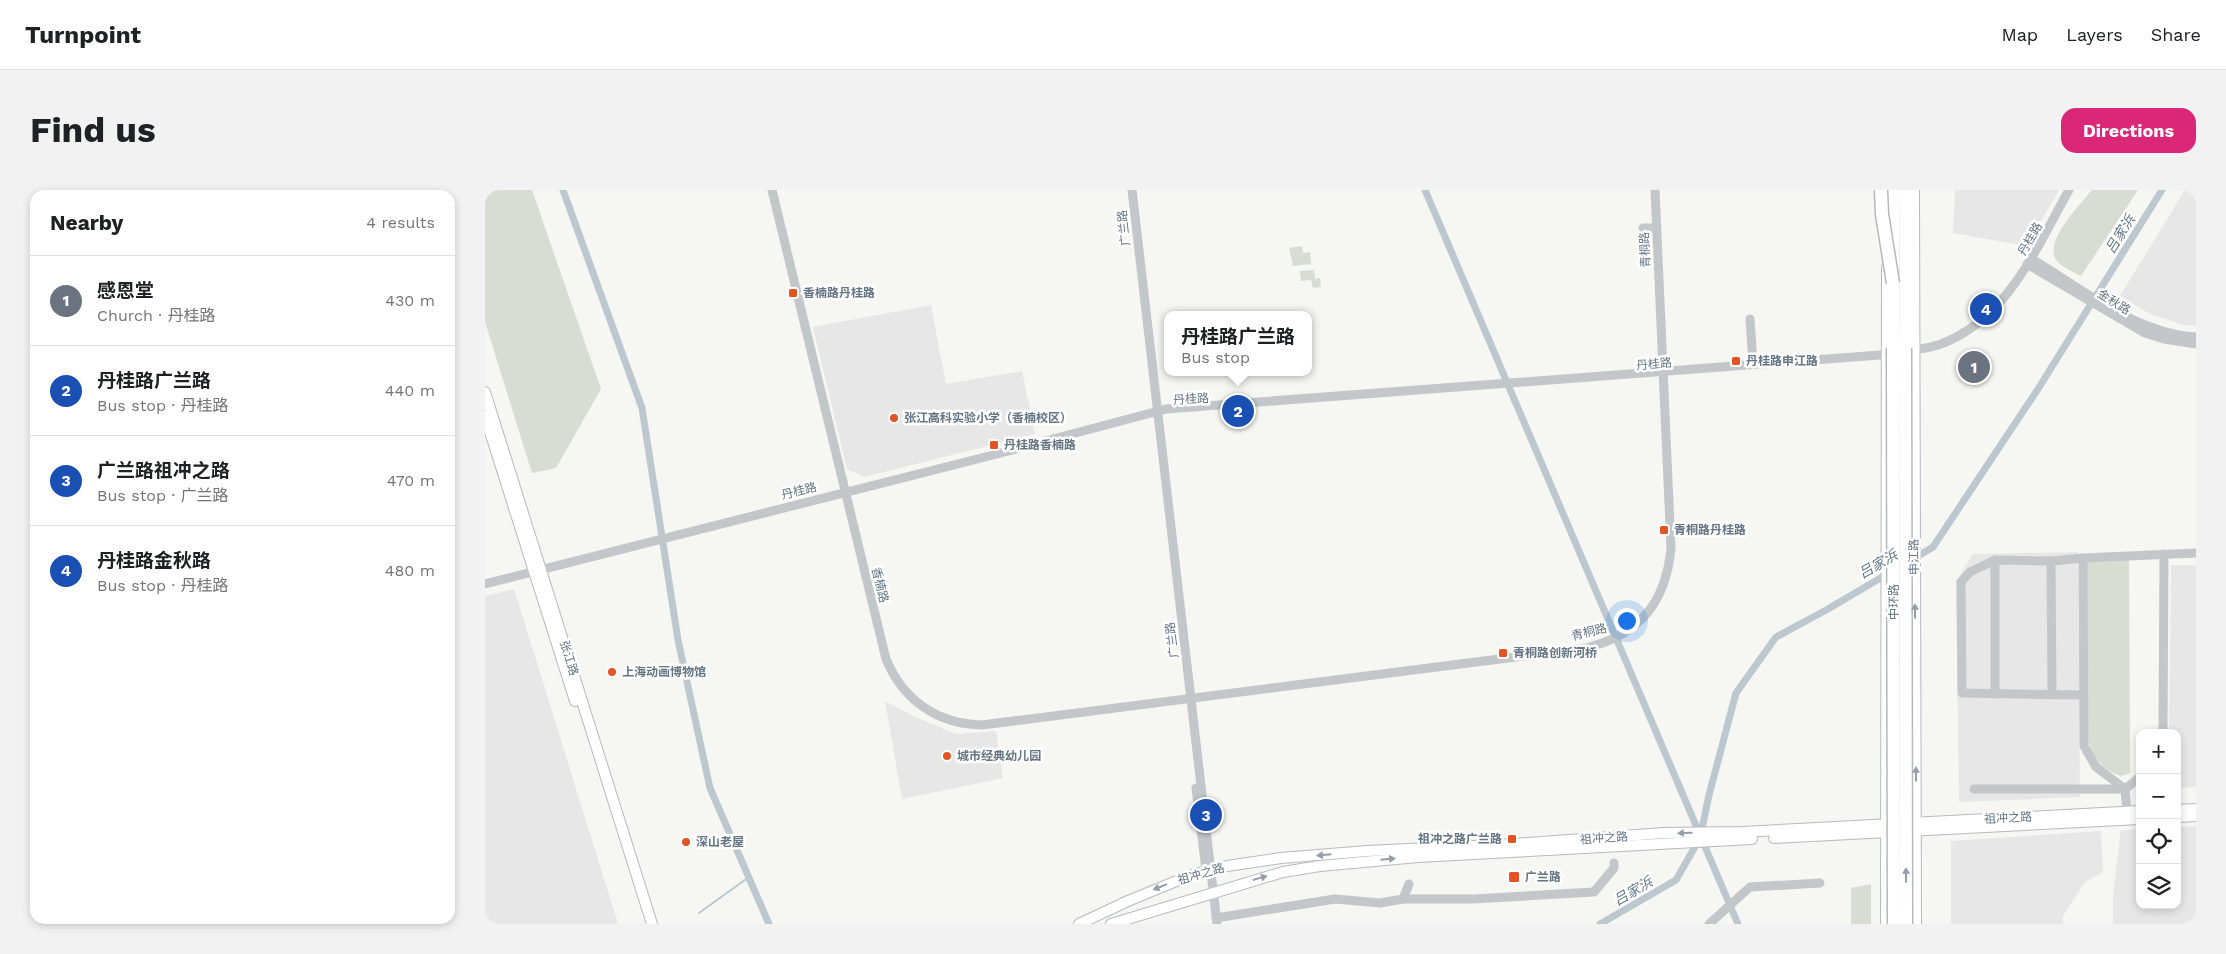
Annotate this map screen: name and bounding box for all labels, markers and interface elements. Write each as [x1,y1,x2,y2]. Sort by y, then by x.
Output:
text: Turnpoint [25,21,141,49]
text: Map [2001,24,2038,45]
text: Layers [2066,24,2123,45]
text: Share [2151,24,2201,45]
button: Directions [2061,108,2196,153]
text: Find us [30,109,156,151]
street label: 广兰路 [1115,209,1133,247]
text: Nearby [50,210,123,235]
water label: 吕家浜 [2102,211,2138,256]
text: 4 results [366,213,435,232]
street label: 丹桂路 [2015,220,2045,258]
street label: 青桐路 [1637,232,1653,268]
text: 感恩堂 [97,279,154,302]
place label: 香楠路丹桂路 [803,286,875,300]
marker: 香楠路丹桂路 [787,287,799,299]
street label: 金秋路 [2095,287,2133,317]
pin: 4 [1970,290,2002,328]
text: 1 [63,291,69,310]
text: 430 m [385,291,435,310]
text: Church · 丹桂路 [97,306,215,325]
popup [1164,311,1312,376]
text: 丹桂路广兰路 [1181,325,1295,348]
text: Bus stop [1181,348,1250,367]
pin: 1 [1958,348,1990,386]
place label: 丹桂路申江路 [1746,354,1818,368]
street label: 丹桂路 [1635,355,1673,373]
marker: 丹桂路申江路 [1730,355,1742,367]
text: 丹桂路广兰路 [97,369,211,392]
text: 2 [61,381,71,400]
text: 440 m [385,381,435,400]
street label: 丹桂路 [1173,391,1209,407]
pin: 2 [1222,392,1254,430]
text: Bus stop · 丹桂路 [97,396,229,415]
place label: 张江高科实验小学（香楠校区） [904,411,1072,425]
marker: 张江高科实验小学（香楠校区） [888,412,900,424]
place label: 丹桂路香楠路 [1004,438,1076,452]
marker: 丹桂路香楠路 [988,439,1000,451]
text: 广兰路祖冲之路 [97,459,230,482]
text: 3 [61,471,71,490]
text: 470 m [387,471,435,490]
street label: 丹桂路 [780,480,818,502]
text: Bus stop · 广兰路 [97,486,229,505]
place label: 青桐路丹桂路 [1674,523,1746,537]
marker: 青桐路丹桂路 [1658,524,1670,536]
street label: 申江路 [1907,539,1921,575]
water label: 吕家浜 [1856,546,1901,581]
text: 丹桂路金秋路 [97,549,211,572]
text: 4 [61,561,71,580]
text: 480 m [385,561,435,580]
street label: 香楠路 [869,566,891,604]
text: Bus stop · 丹桂路 [97,576,229,595]
street label: 中环路 [1887,584,1901,620]
one-way arrow [1911,603,1919,619]
your location [1614,608,1640,634]
street label: 广兰路 [1163,621,1181,659]
street label: 青桐路 [1570,621,1608,643]
street label: 张江路 [557,639,581,677]
place label: 青桐路创新河桥 [1513,646,1597,660]
marker: 青桐路创新河桥 [1497,647,1509,659]
place label: 上海动画博物馆 [622,665,706,679]
marker: 上海动画博物馆 [606,666,618,678]
map controls [2136,729,2181,909]
button: + [2136,729,2181,774]
place label: 城市经典幼儿园 [957,749,1041,763]
marker: 城市经典幼儿园 [941,750,953,762]
one-way arrow [1912,765,1920,781]
button: − [2136,774,2181,819]
pin: 3 [1190,796,1222,834]
street label: 祖冲之路 [1984,810,2032,826]
button: locate [2136,819,2181,864]
street label: 祖冲之路 [1580,829,1628,847]
one-way arrow [1677,829,1693,837]
place label: 祖冲之路广兰路 [1418,832,1502,846]
marker: 祖冲之路广兰路 [1506,833,1518,845]
place label: 深山老屋 [696,835,744,849]
marker: 深山老屋 [680,836,692,848]
one-way arrow [1316,851,1332,859]
one-way arrow [1380,855,1396,863]
street label: 祖冲之路 [1176,861,1226,887]
button: layers [2136,864,2181,909]
one-way arrow [1902,867,1910,883]
marker: 广兰路 [1507,870,1521,884]
place label: 广兰路 [1525,870,1561,884]
water label: 吕家浜 [1611,873,1656,908]
one-way arrow [1252,874,1267,882]
one-way arrow [1153,884,1167,892]

